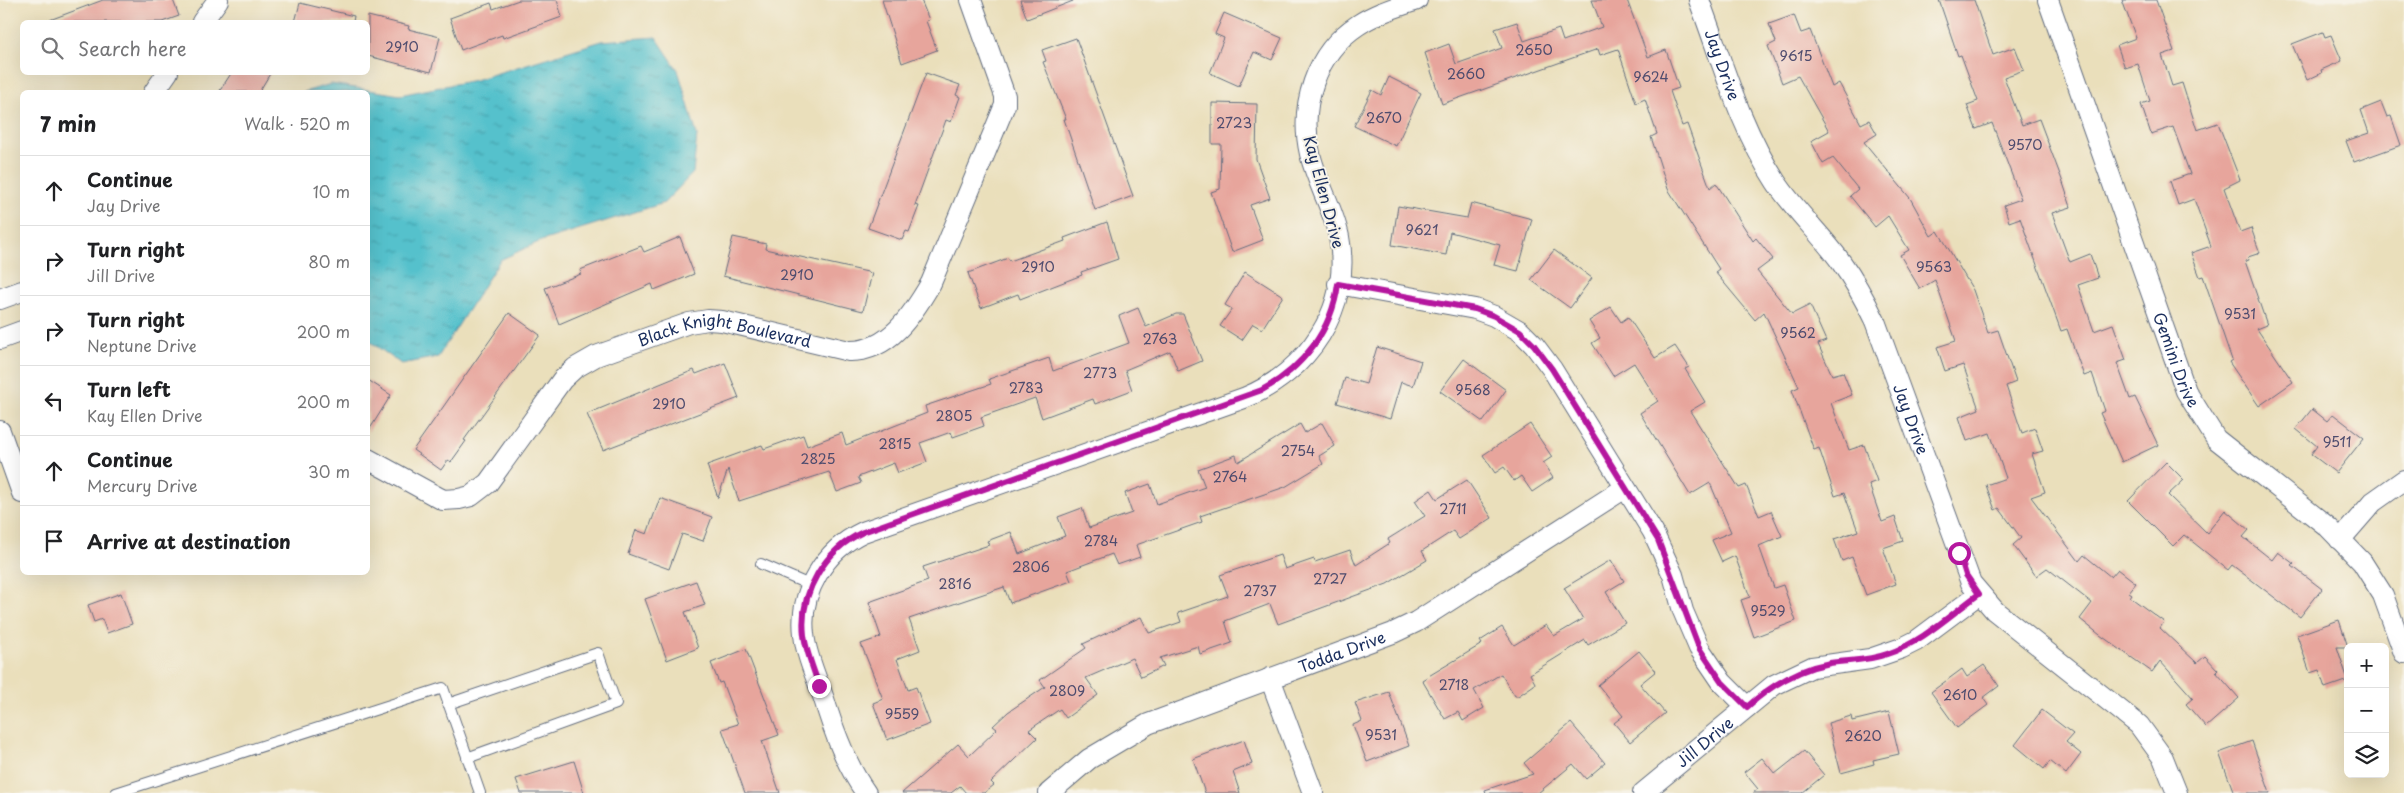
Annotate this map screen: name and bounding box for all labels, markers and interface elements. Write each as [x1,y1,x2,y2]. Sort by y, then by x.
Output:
search box [20,20,370,75]
street label: Jay Drive [1700,26,1747,103]
icon: search [38,34,66,62]
text: Search here [78,34,187,62]
house number: 2910 [385,36,419,57]
house number: 2650 [1515,39,1553,60]
house number: 9615 [1780,45,1812,66]
house number: 2660 [1447,63,1485,84]
house number: 9624 [1633,66,1669,87]
text: 7 min [40,107,96,139]
house number: 2670 [1366,107,1402,128]
text: Walk · 520 m [244,111,350,135]
house number: 2723 [1216,112,1252,133]
street label: Kay Ellen Drive [1298,133,1352,251]
house number: 9570 [2008,134,2042,155]
text: Continue [87,165,173,193]
icon: ahead [40,177,68,205]
text: 10 m [313,179,350,203]
text: Jay Drive [87,193,161,217]
house number: 9621 [1406,219,1438,240]
text: Turn right [87,235,185,263]
icon: right [40,247,68,275]
text: 80 m [308,249,350,273]
house number: 2910 [1021,256,1055,277]
house number: 9563 [1916,256,1952,277]
text: Jill Drive [87,263,155,287]
house number: 2910 [780,264,814,285]
house number: 9531 [2224,303,2256,324]
text: Turn right [87,305,185,333]
text: Black Knight Boulevard [634,307,814,353]
street label: Gemini Drive [2148,309,2206,411]
icon: right [40,317,68,345]
text: 200 m [297,319,350,343]
house number: 9562 [1780,322,1816,343]
house number: 2763 [1143,328,1177,349]
text: Neptune Drive [87,333,197,357]
street label: Black Knight Boulevard [634,334,814,354]
house number: 2773 [1083,362,1117,383]
text: Turn left [87,375,171,403]
house number: 2783 [1009,377,1043,398]
house number: 9568 [1455,379,1491,400]
street label: Jay Drive [1888,380,1936,458]
icon: left [40,387,68,415]
text: 200 m [297,389,350,413]
house number: 2910 [652,393,686,414]
text: Kay Ellen Drive [87,403,203,427]
house number: 2805 [936,405,972,426]
house number: 9511 [2323,431,2351,452]
house number: 2815 [878,433,912,454]
house number: 2754 [1281,440,1315,461]
text: Continue [87,445,173,473]
house number: 2825 [800,448,836,469]
icon: ahead [40,457,68,485]
text: 30 m [308,459,350,483]
house number: 2764 [1213,466,1247,487]
text: Mercury Drive [87,473,198,497]
house number: 2711 [1439,498,1467,519]
icon: arrive [40,527,68,555]
text: Arrive at destination [87,527,291,555]
house number: 2784 [1084,530,1118,551]
route start [1948,542,1971,565]
house number: 2806 [1012,556,1050,577]
house number: 2727 [1313,568,1347,589]
house number: 2816 [938,573,972,594]
house number: 2737 [1243,580,1277,601]
house number: 9529 [1750,600,1786,621]
street label: Todda Drive [1295,624,1389,678]
map controls [2344,643,2389,778]
button: + [2344,643,2389,688]
house number: 2718 [1439,674,1469,695]
route end [808,675,831,698]
house number: 2809 [1049,680,1085,701]
house number: 2610 [1943,684,1977,705]
button: − [2344,688,2389,733]
house number: 9559 [885,703,919,724]
street label: Jill Drive [1670,710,1738,772]
house number: 9531 [1365,724,1397,745]
house number: 2620 [1844,725,1882,746]
button: layers [2344,733,2389,778]

